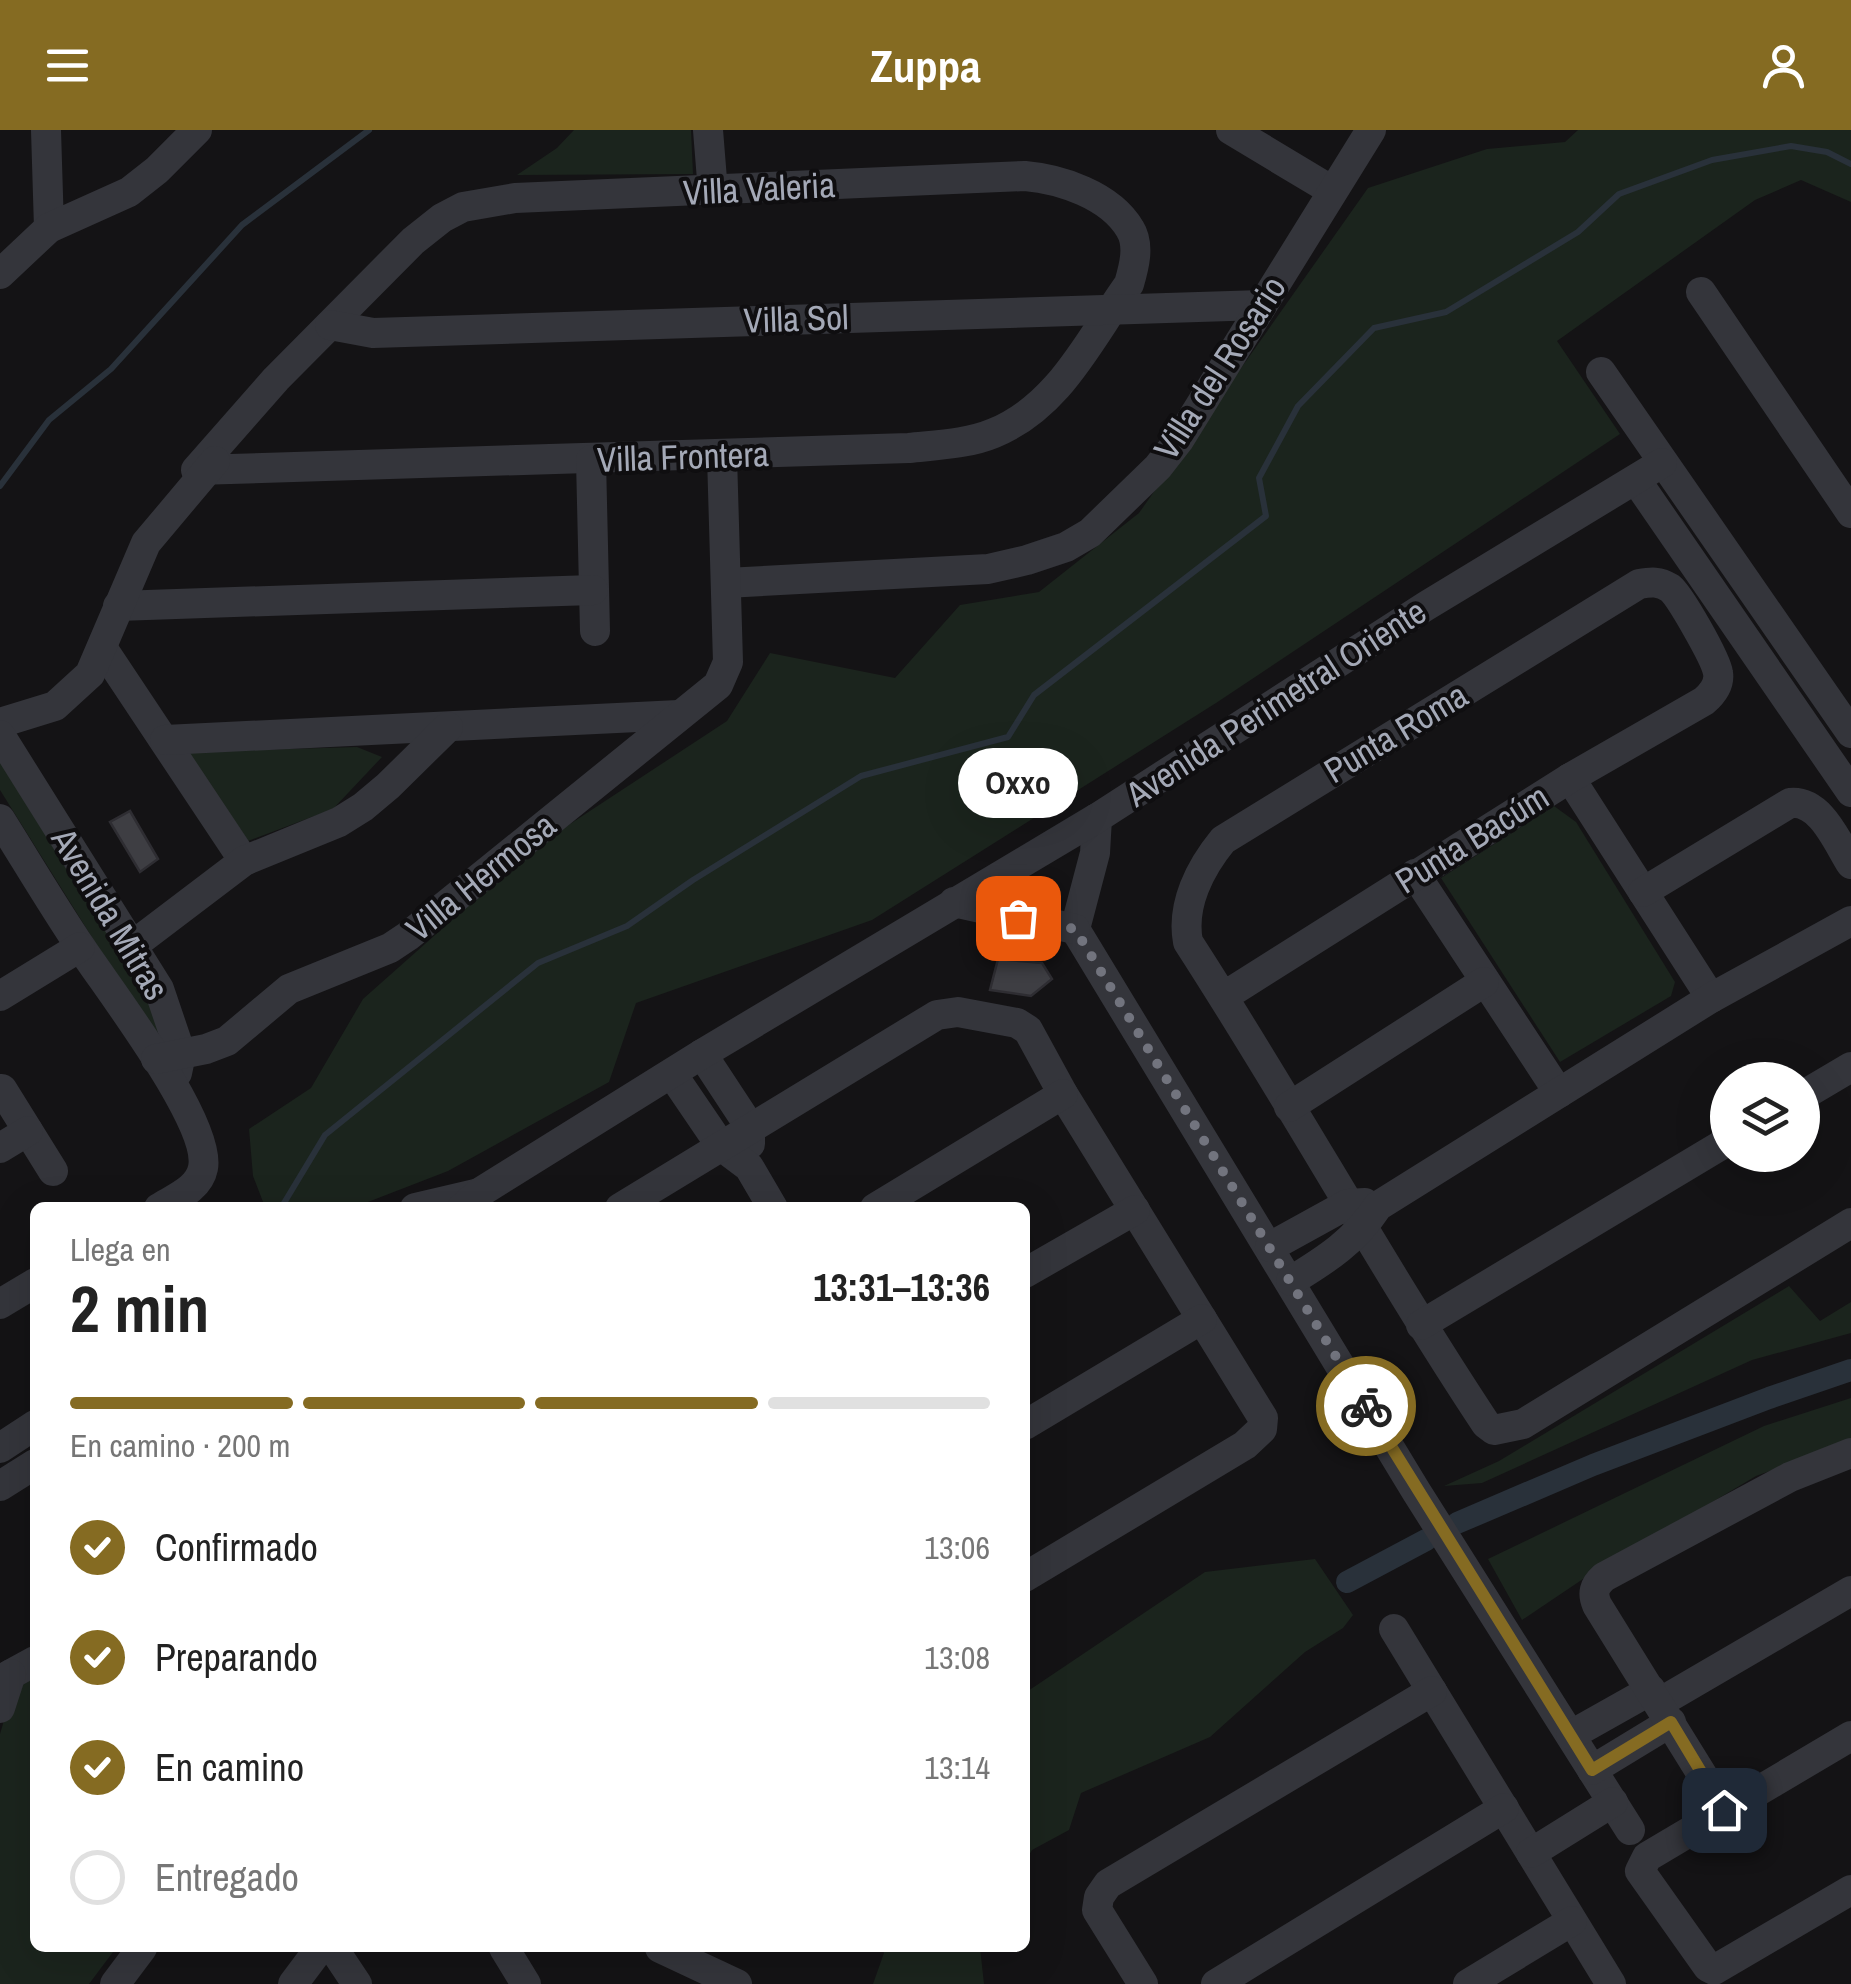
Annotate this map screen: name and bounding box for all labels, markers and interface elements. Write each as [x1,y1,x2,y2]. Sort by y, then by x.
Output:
text: Zuppa [870,35,981,96]
icon: menu [40,38,95,93]
icon: person [1756,38,1811,93]
street label: Villa Valeria [682,161,836,216]
street label: Villa del Rosario [1143,267,1296,469]
street label: Villa Sol [743,293,849,344]
street label: Villa Frontera [596,430,770,483]
street label: Avenida Perimetral Oriente [1116,588,1435,818]
street label: Punta Roma [1315,671,1476,794]
callout: Oxxo [958,748,1078,818]
text: Oxxo [985,761,1051,804]
street label: Punta Bacúm [1386,773,1557,904]
street label: Villa Hermosa [396,802,565,951]
street label: Avenida Mitras [40,818,180,1008]
pin [976,876,1061,961]
icon: bag [991,891,1046,946]
map controls [1710,1062,1820,1172]
button: layers [1710,1062,1820,1172]
text: Llega en [70,1228,171,1271]
text: 13:31–13:36 [813,1262,990,1313]
text: 2 min [70,1265,209,1352]
courier [1316,1356,1416,1456]
icon: bike [1339,1379,1394,1434]
text: En camino · 200 m [70,1424,290,1467]
icon: check [70,1520,125,1575]
text: Confirmado [155,1522,318,1573]
text: 13:06 [924,1526,990,1569]
icon: check [70,1630,125,1685]
text: Preparando [155,1632,318,1683]
text: 13:08 [924,1636,990,1679]
icon: check [70,1740,125,1795]
text: En camino [155,1742,304,1793]
text: 13:14 [924,1746,990,1789]
pin [1682,1768,1767,1853]
icon: home [1697,1783,1752,1838]
text: Entregado [155,1852,299,1903]

